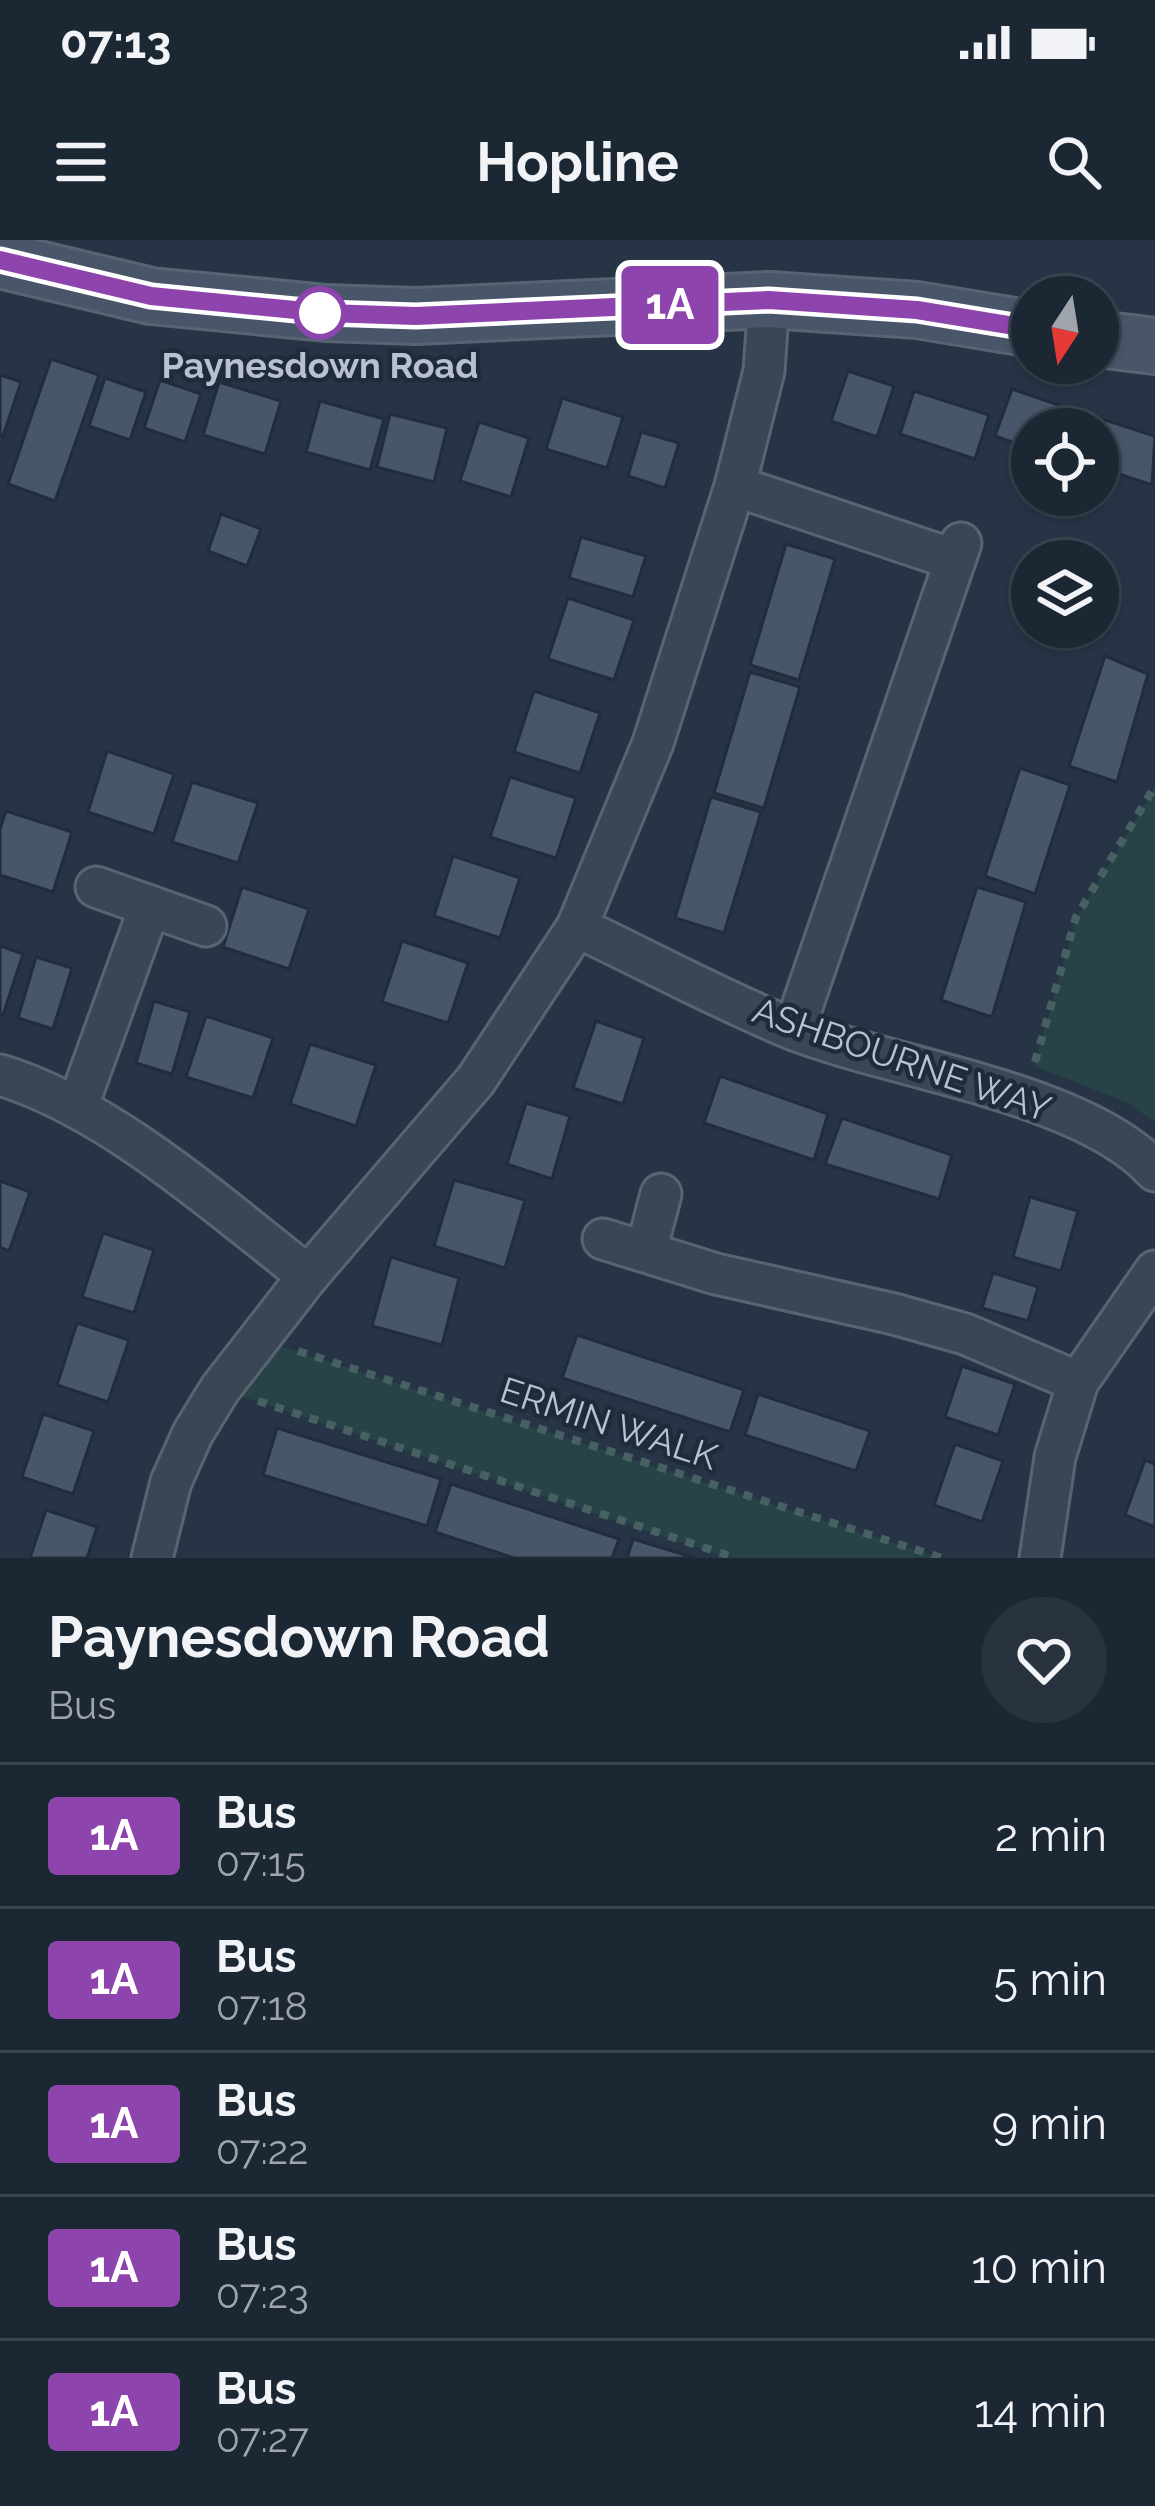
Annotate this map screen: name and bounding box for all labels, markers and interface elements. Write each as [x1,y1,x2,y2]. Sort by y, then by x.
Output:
text: 07:13 [60,16,171,69]
icon: menu [48,129,114,195]
icon: search [1041,129,1107,195]
text: Hopline [476,130,679,194]
line badge: 1A [616,266,724,344]
north arrow [1011,276,1119,384]
map controls [1011,276,1119,648]
text: 1A [645,280,695,329]
marker: Paynesdown Road [295,288,345,338]
place label: Paynesdown Road [162,344,478,386]
button: locate [1011,408,1119,516]
button: layers [1011,540,1119,648]
street label: ASHBOURNE WAY [748,988,1056,1130]
street label: ERMIN WALK [495,1368,724,1478]
button: heart [981,1597,1107,1723]
text: Paynesdown Road [48,1603,550,1670]
text: Bus [48,1682,116,1728]
text: Bus [216,1786,297,1839]
text: 2 min [995,1809,1107,1862]
text: 1A [89,1811,139,1860]
text: 07:15 [216,1839,306,1885]
text: Bus [216,1930,297,1983]
text: 5 min [994,1953,1107,2006]
text: 1A [89,1955,139,2004]
text: 07:18 [216,1983,308,2029]
text: Bus [216,2074,297,2127]
text: 9 min [992,2097,1107,2150]
text: 1A [89,2099,139,2148]
text: 07:22 [216,2127,308,2173]
text: Bus [216,2218,297,2271]
text: 10 min [971,2241,1107,2294]
text: 1A [89,2243,139,2292]
text: 07:23 [216,2271,309,2317]
text: Bus [216,2362,297,2415]
text: 14 min [974,2385,1107,2438]
text: 1A [89,2387,139,2436]
text: 07:27 [216,2415,309,2461]

